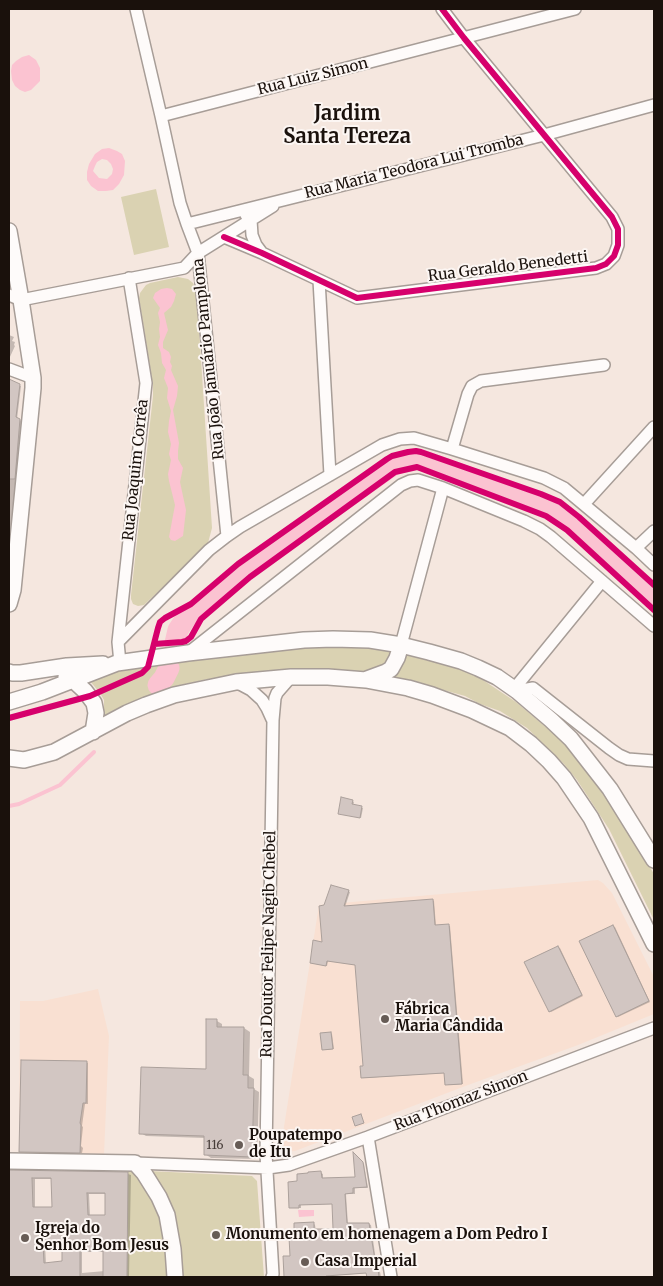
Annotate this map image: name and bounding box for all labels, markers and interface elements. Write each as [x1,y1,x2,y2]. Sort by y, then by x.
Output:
street label: Rua Luiz Simon [256,55,370,99]
district label: Jardim Santa Tereza [283,102,411,149]
street label: Rua Maria Teodora Lui Tromba [303,131,525,203]
street label: Rua Geraldo Benedetti [427,248,589,286]
street label: Rua João Januário Pamplona [189,257,229,461]
street label: Rua Joaquim Corrêa [120,398,152,542]
street label: Rua Doutor Felipe Nagib Chebel [258,830,280,1058]
place label: Fábrica Maria Cândida [395,1001,503,1036]
marker: Fábrica Maria Cândida [379,1013,391,1025]
street label: Rua Thomaz Simon [391,1067,531,1135]
place label: Poupatempo de Itu [249,1127,342,1162]
house number: 116 [206,1139,224,1153]
marker: Poupatempo de Itu [233,1139,245,1151]
place label: Igreja do Senhor Bom Jesus [35,1220,169,1255]
place label: Monumento em homenagem a Dom Pedro I [226,1226,548,1244]
marker: Monumento em homenagem a Dom Pedro I [210,1229,222,1241]
marker: Igreja do Senhor Bom Jesus [19,1232,31,1244]
place label: Casa Imperial [315,1253,417,1271]
marker: Casa Imperial [299,1256,311,1268]

